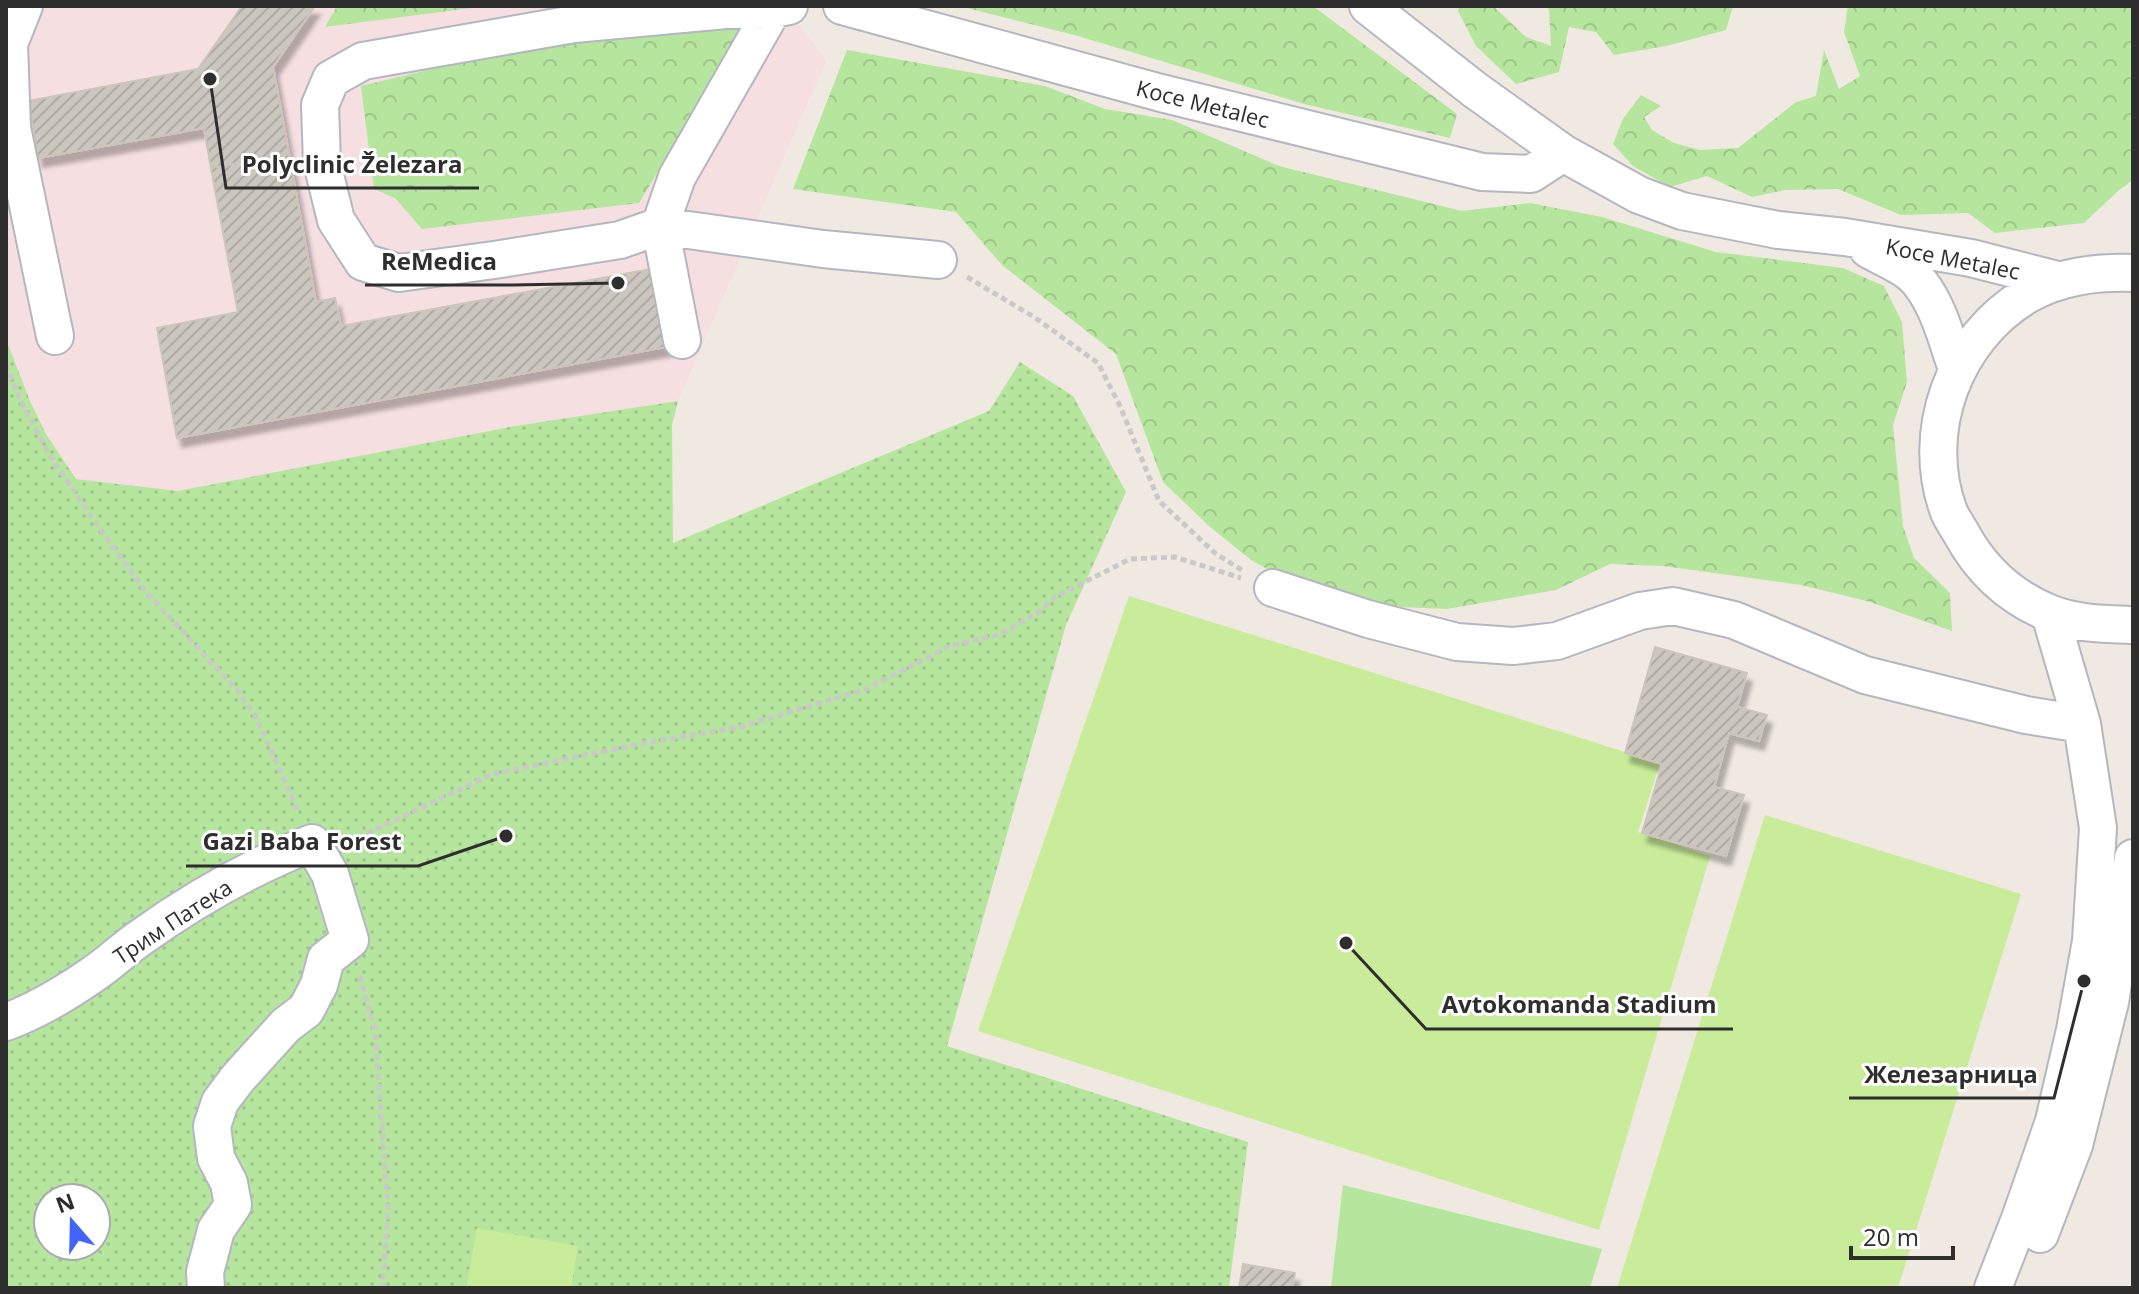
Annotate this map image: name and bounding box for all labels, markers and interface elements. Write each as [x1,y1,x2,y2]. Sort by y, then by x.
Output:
street label: Koce Metalec [1133,72,1273,134]
callout: Polyclinic Železara [226,140,479,188]
text: Polyclinic Železara [242,147,462,180]
street label: Koce Metalec [1883,230,2023,286]
callout: ReMedica [365,237,513,285]
text: ReMedica [381,244,497,277]
callout: Gazi Baba Forest [186,818,418,866]
text: Gazi Baba Forest [202,824,402,857]
street label: Трим Патека [107,871,237,971]
callout: Avtokomanda Stadium [1426,981,1733,1029]
text: Avtokomanda Stadium [1442,987,1716,1020]
callout: Железарница [1849,1050,2054,1098]
text: Железарница [1864,1057,2038,1090]
north arrow [32,1182,112,1262]
text: N [51,1185,78,1219]
scale bar [1851,1210,1953,1260]
text: 20 m [1863,1220,1919,1253]

